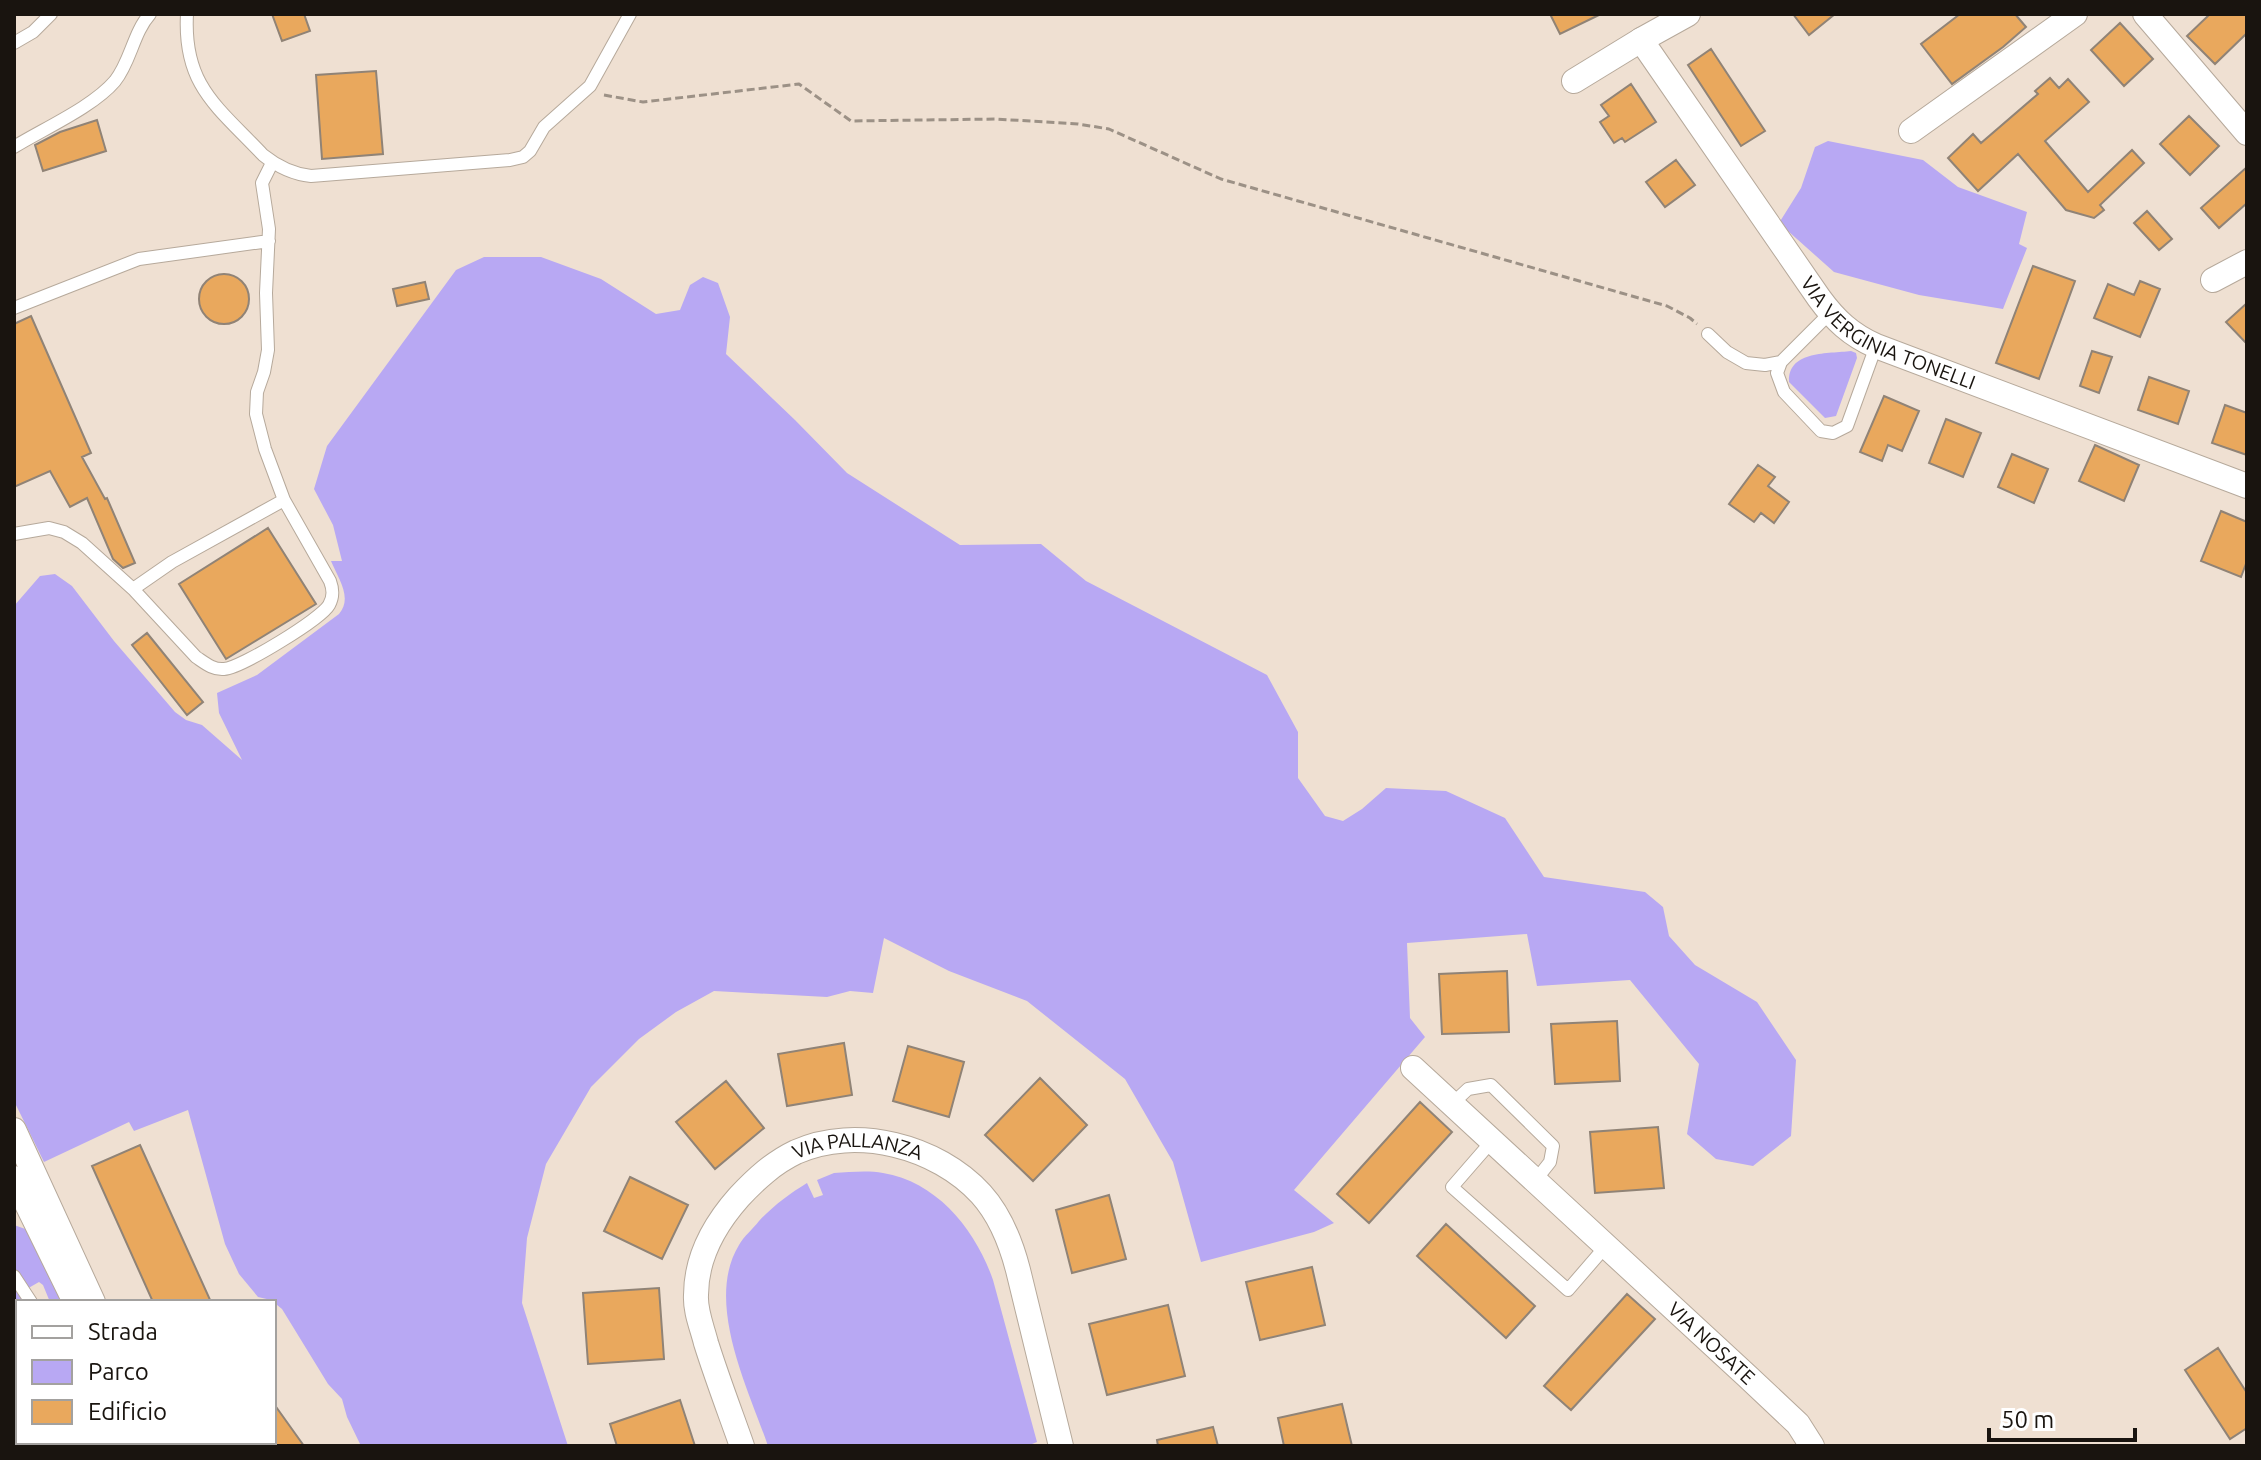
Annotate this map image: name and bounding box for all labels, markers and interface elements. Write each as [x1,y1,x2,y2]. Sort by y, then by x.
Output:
street label: VIA VERGINIA TONELLI [1797,272,1979,393]
street label: VIA PALLANZA [789,1128,926,1164]
street label: VIA NOSATE [1664,1297,1760,1389]
legend [16,1300,276,1444]
text: Strada [88,1318,158,1345]
text: Parco [88,1358,149,1385]
scale bar [1989,1392,2135,1442]
text: Edificio [88,1398,167,1425]
text: 50 m [2001,1406,2054,1433]

